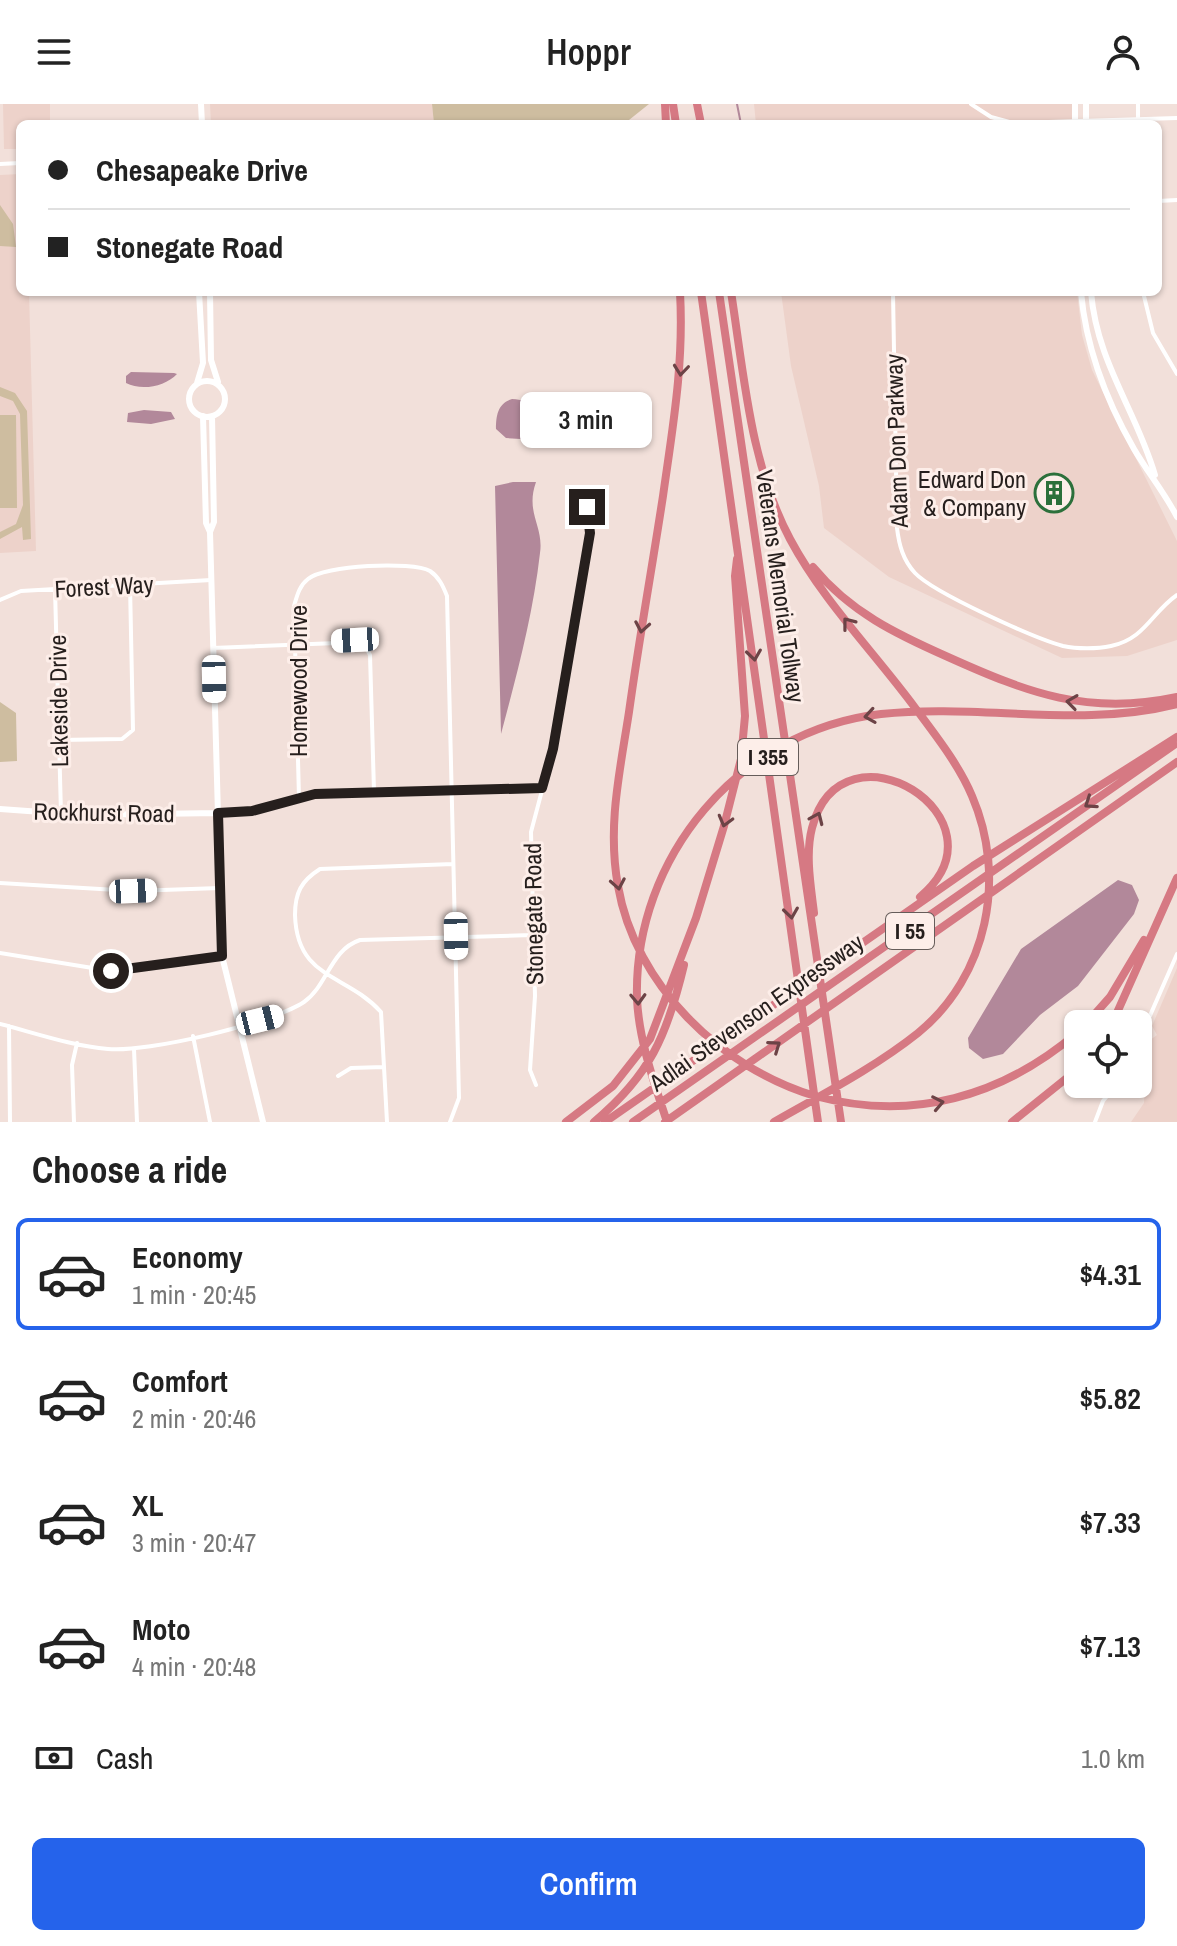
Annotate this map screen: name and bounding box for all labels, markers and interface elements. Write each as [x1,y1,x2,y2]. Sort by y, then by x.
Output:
text: Hoppr [546,28,631,76]
icon: menu [32,30,76,74]
icon: person [1101,30,1145,74]
text: Chesapeake Drive [96,150,308,190]
text: Stonegate Road [96,227,283,267]
street label: Adam Don Parkway [877,353,915,529]
one-way arrow [673,364,690,377]
callout: 3 min [521,391,653,447]
text: 3 min [559,402,613,437]
place label: Edward Don & Company [918,463,1026,523]
street label: Veterans Memorial Tollway [749,468,813,705]
building icon: Edward Don & Company [1033,472,1075,514]
route end [569,489,605,525]
street label: Forest Way [54,567,154,605]
street label: Homewood Drive [282,605,314,757]
one-way arrow [844,618,858,632]
one-way arrow [634,620,651,633]
car [330,627,380,653]
street label: Lakeside Drive [41,635,75,767]
one-way arrow [745,648,762,662]
car [202,655,226,703]
one-way arrow [1065,694,1079,711]
one-way arrow [863,707,876,724]
road number: I 355 [738,739,798,775]
one-way arrow [1085,794,1099,809]
street label: Rockhurst Road [33,795,175,829]
one-way arrow [807,812,823,826]
one-way arrow [717,814,734,828]
street label: Stonegate Road [516,843,550,985]
one-way arrow [609,877,626,891]
car [109,878,157,904]
one-way arrow [782,906,799,919]
car [444,912,468,960]
road number: I 55 [886,913,934,949]
street label: Adlai Stevenson Expressway [642,926,870,1099]
route start [93,953,129,989]
one-way arrow [629,993,646,1006]
car [234,1003,286,1037]
map controls [1064,1010,1152,1098]
button: locate [1064,1010,1152,1098]
one-way arrow [766,1041,780,1056]
one-way arrow [930,1095,944,1112]
text: Choose a ride [32,1146,227,1194]
text: Economy [132,1237,243,1277]
icon: car [36,1238,108,1310]
text: $4.31 [1079,1254,1141,1294]
text: 1 min · 20:45 [132,1277,256,1312]
text: Comfort [132,1361,228,1401]
icon: car [36,1362,108,1434]
text: $5.82 [1079,1378,1141,1418]
text: 2 min · 20:46 [132,1401,256,1436]
text: XL [132,1485,163,1525]
icon: car [36,1486,108,1558]
text: $7.33 [1079,1502,1141,1542]
text: 3 min · 20:47 [132,1525,256,1560]
text: Moto [132,1609,191,1649]
icon: car [36,1610,108,1682]
text: $7.13 [1079,1626,1141,1666]
text: 4 min · 20:48 [132,1649,256,1684]
icon: cash [32,1736,76,1780]
text: Cash [96,1738,153,1778]
text: 1.0 km [1081,1741,1145,1776]
button: Confirm [32,1838,1145,1930]

